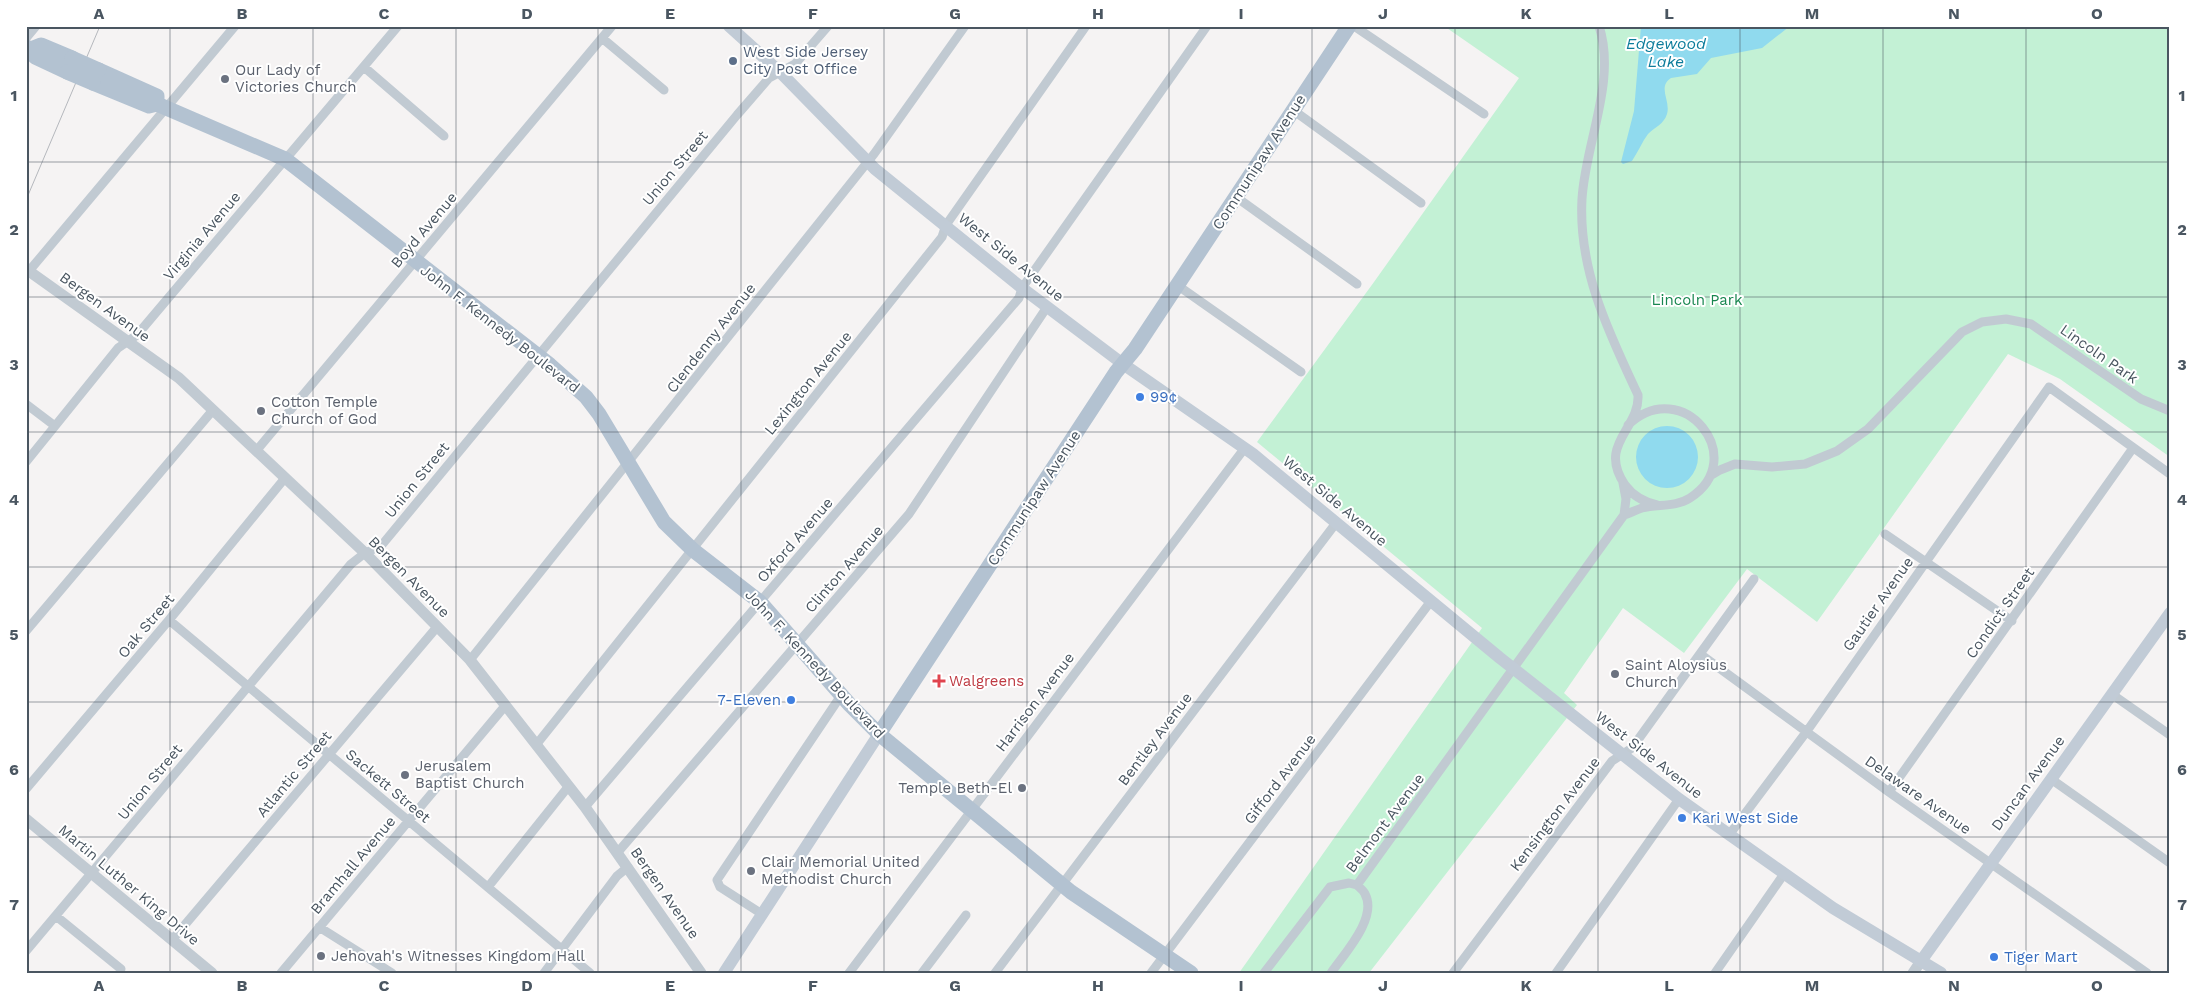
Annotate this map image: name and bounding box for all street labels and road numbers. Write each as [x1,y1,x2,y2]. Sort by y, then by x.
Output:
street label: Communipaw Avenue [1208,91,1310,233]
street label: Union Street [638,126,712,209]
street label: Virginia Avenue [160,188,244,284]
street label: Boyd Avenue [387,188,461,272]
street label: West Side Avenue [954,209,1068,305]
street label: John F. Kennedy Boulevard [417,261,583,397]
street label: Bergen Avenue [56,268,154,346]
street label: Clendenny Avenue [663,280,759,396]
street label: Lincoln Park [2057,321,2142,388]
street label: Lexington Avenue [761,327,855,439]
street label: Communipaw Avenue [983,427,1085,569]
street label: Union Street [381,438,454,522]
street label: West Side Avenue [1279,452,1391,550]
street label: Oxford Avenue [753,494,837,586]
street label: Clinton Avenue [801,522,887,616]
street label: Bergen Avenue [365,533,453,621]
street label: Gautier Avenue [1839,553,1917,655]
street label: Condict Street [1962,563,2038,662]
street label: John F. Kennedy Boulevard [741,586,889,742]
street label: Oak Street [114,590,178,662]
street label: Harrison Avenue [992,649,1078,755]
street label: Bentley Avenue [1114,689,1196,789]
street label: West Side Avenue [1592,708,1706,802]
street label: Atlantic Street [253,727,336,821]
street label: Gifford Avenue [1240,730,1320,828]
street label: Duncan Avenue [1987,732,2069,834]
street label: Union Street [114,740,187,824]
street label: Sackett Street [342,745,435,827]
street label: Delaware Avenue [1861,752,1975,838]
street label: Kensington Avenue [1506,753,1604,875]
street label: Belmont Avenue [1342,770,1428,876]
street label: Bramhall Avenue [307,812,399,918]
street label: Martin Luther King Drive [55,821,203,949]
street label: Bergen Avenue [627,844,703,942]

